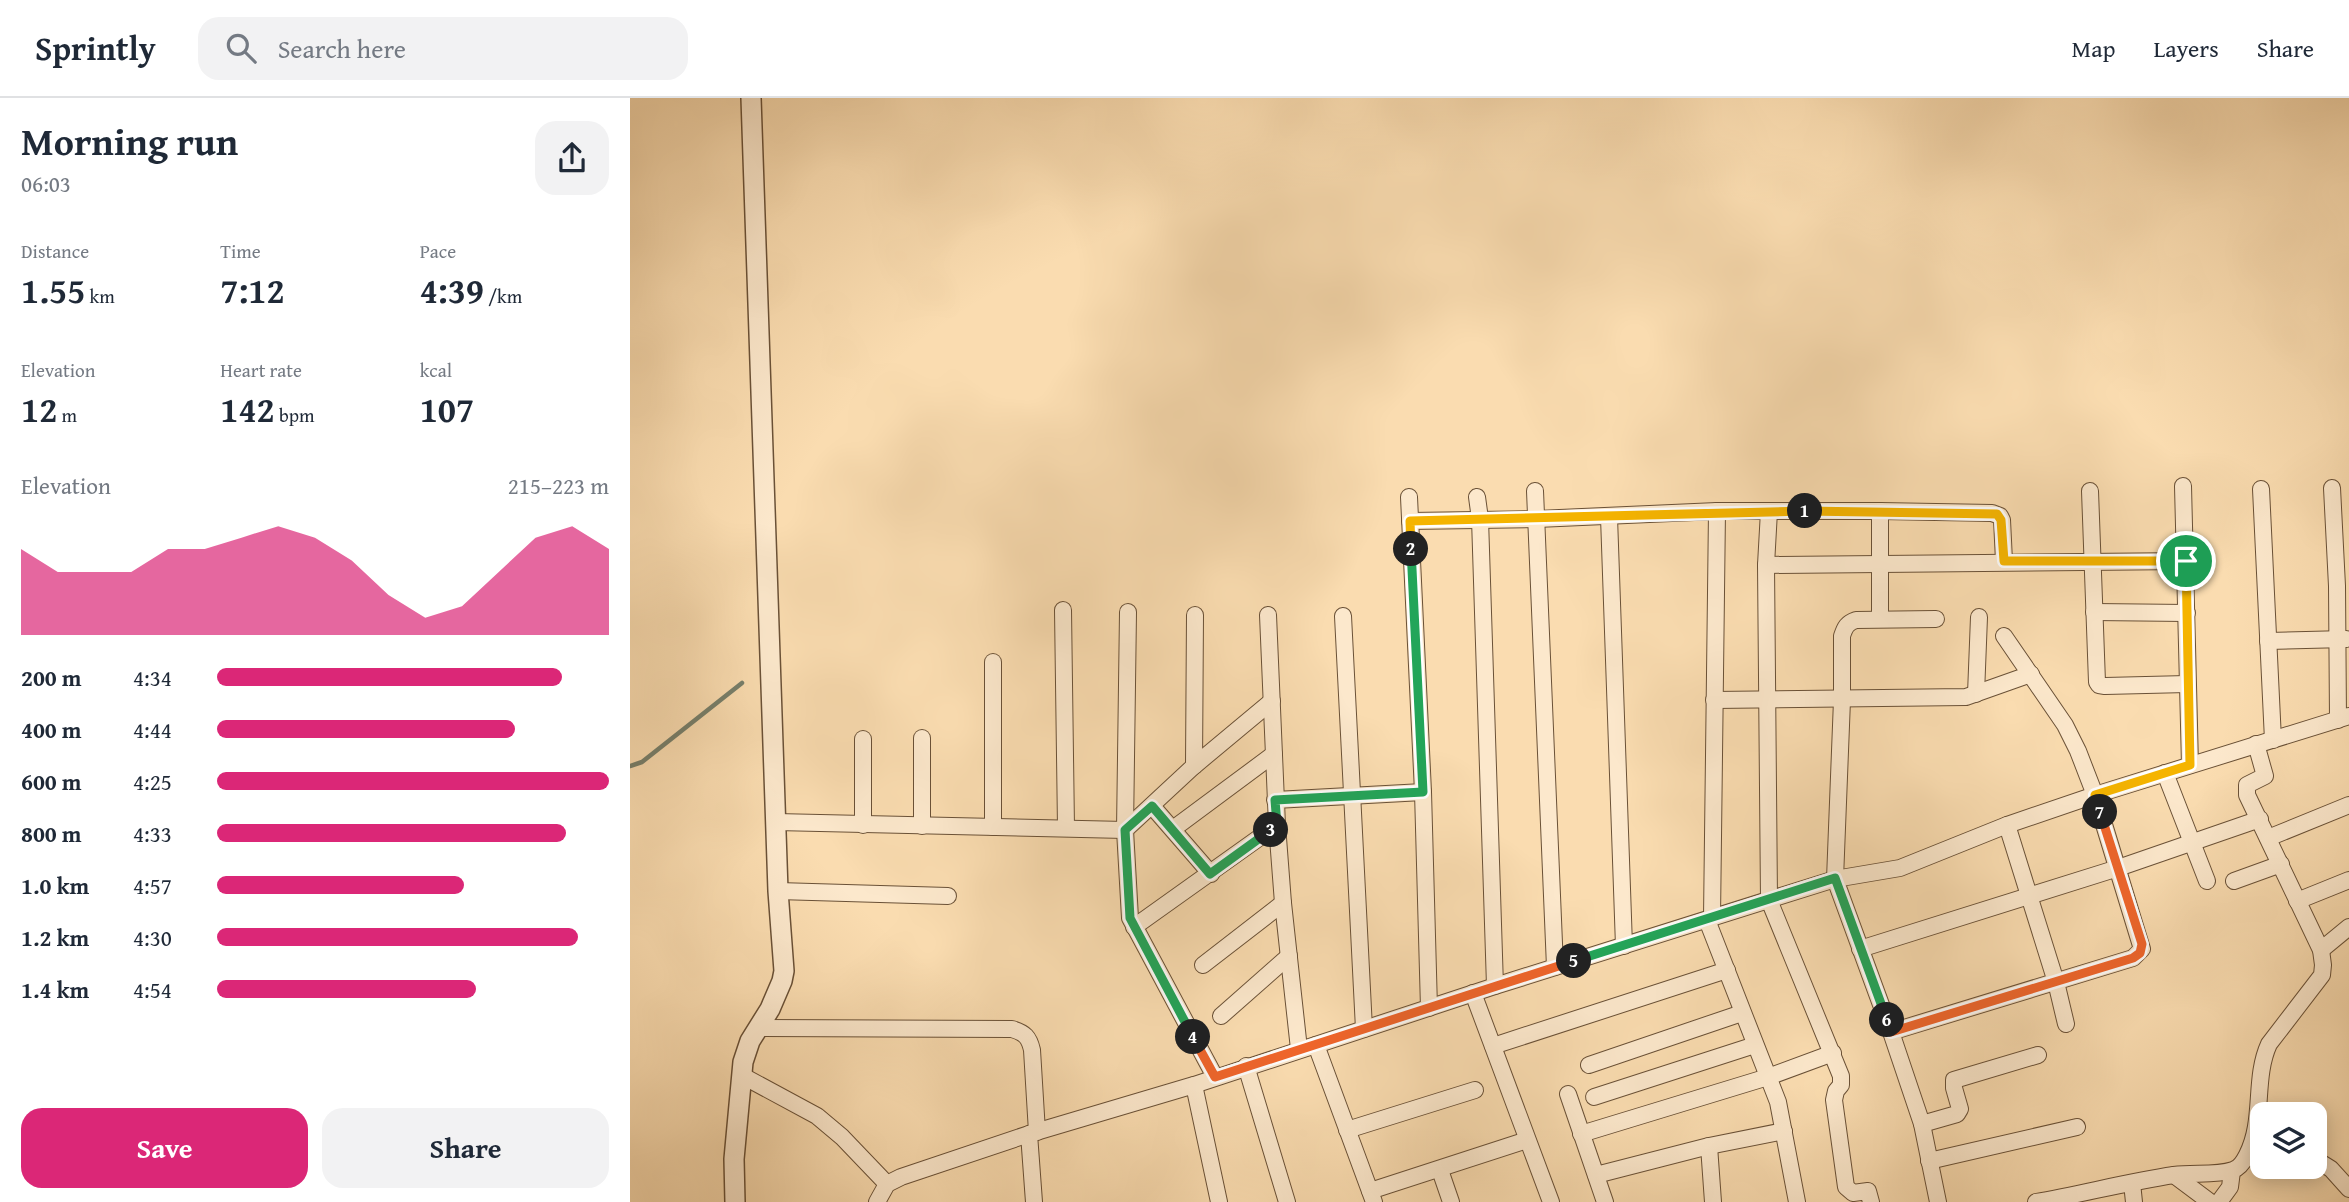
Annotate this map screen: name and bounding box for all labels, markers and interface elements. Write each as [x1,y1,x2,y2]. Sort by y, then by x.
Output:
search box [198,17,688,80]
text: Sprintly [35,24,156,72]
icon: search [222,29,260,67]
text: Search here [278,29,406,68]
text: Map [2072,31,2115,66]
text: Layers [2153,31,2219,66]
text: Share [2257,31,2314,66]
text: Morning run [21,113,238,169]
button: share [535,121,609,195]
text: 06:03 [21,167,71,200]
text: Distance [21,237,89,265]
text: Time [220,237,261,265]
text: Pace [420,237,456,265]
text: 1.55 [21,265,85,316]
text: 7:12 [220,265,285,316]
text: 4:39 [420,265,484,316]
text: km [85,282,115,310]
text: /km [484,282,522,310]
text: Elevation [21,356,95,384]
text: Heart rate [220,356,302,384]
text: kcal [420,356,452,384]
text: 12 [21,384,57,435]
text: 142 [220,384,275,435]
text: 107 [420,384,474,435]
text: m [57,401,77,429]
text: bpm [275,401,315,429]
text: Elevation [21,469,111,502]
text: 215–223 m [508,469,609,502]
pin: 1 [1788,494,1822,528]
text: 1 [1800,496,1809,524]
pin [2156,531,2216,591]
pin: 2 [1394,532,1428,566]
text: 2 [1406,534,1415,562]
icon: arrive [2167,542,2205,580]
text: 200 m [21,661,82,694]
text: 4:34 [133,661,172,694]
text: 400 m [21,713,82,746]
text: 4:44 [133,713,172,746]
text: 600 m [21,765,82,798]
text: 4:25 [133,765,172,798]
pin: 7 [2082,794,2118,830]
text: 7 [2095,797,2104,825]
pin: 3 [1254,812,1288,848]
text: 3 [1266,815,1275,843]
text: 800 m [21,817,82,850]
text: 4:33 [133,817,172,850]
text: 1.0 km [21,869,89,902]
text: 4:57 [133,869,172,902]
text: 1.2 km [21,921,89,954]
text: 4:30 [133,921,172,954]
pin: 5 [1556,944,1592,978]
text: 5 [1569,946,1578,974]
text: 1.4 km [21,973,89,1006]
text: 4:54 [133,973,172,1006]
pin: 6 [1870,1002,1904,1038]
text: 6 [1882,1005,1891,1033]
pin: 4 [1176,1020,1210,1054]
text: 4 [1188,1022,1197,1050]
map controls [2250,1102,2327,1179]
button: layers [2250,1102,2327,1179]
button: Save [21,1108,308,1188]
button: Share [322,1108,609,1188]

